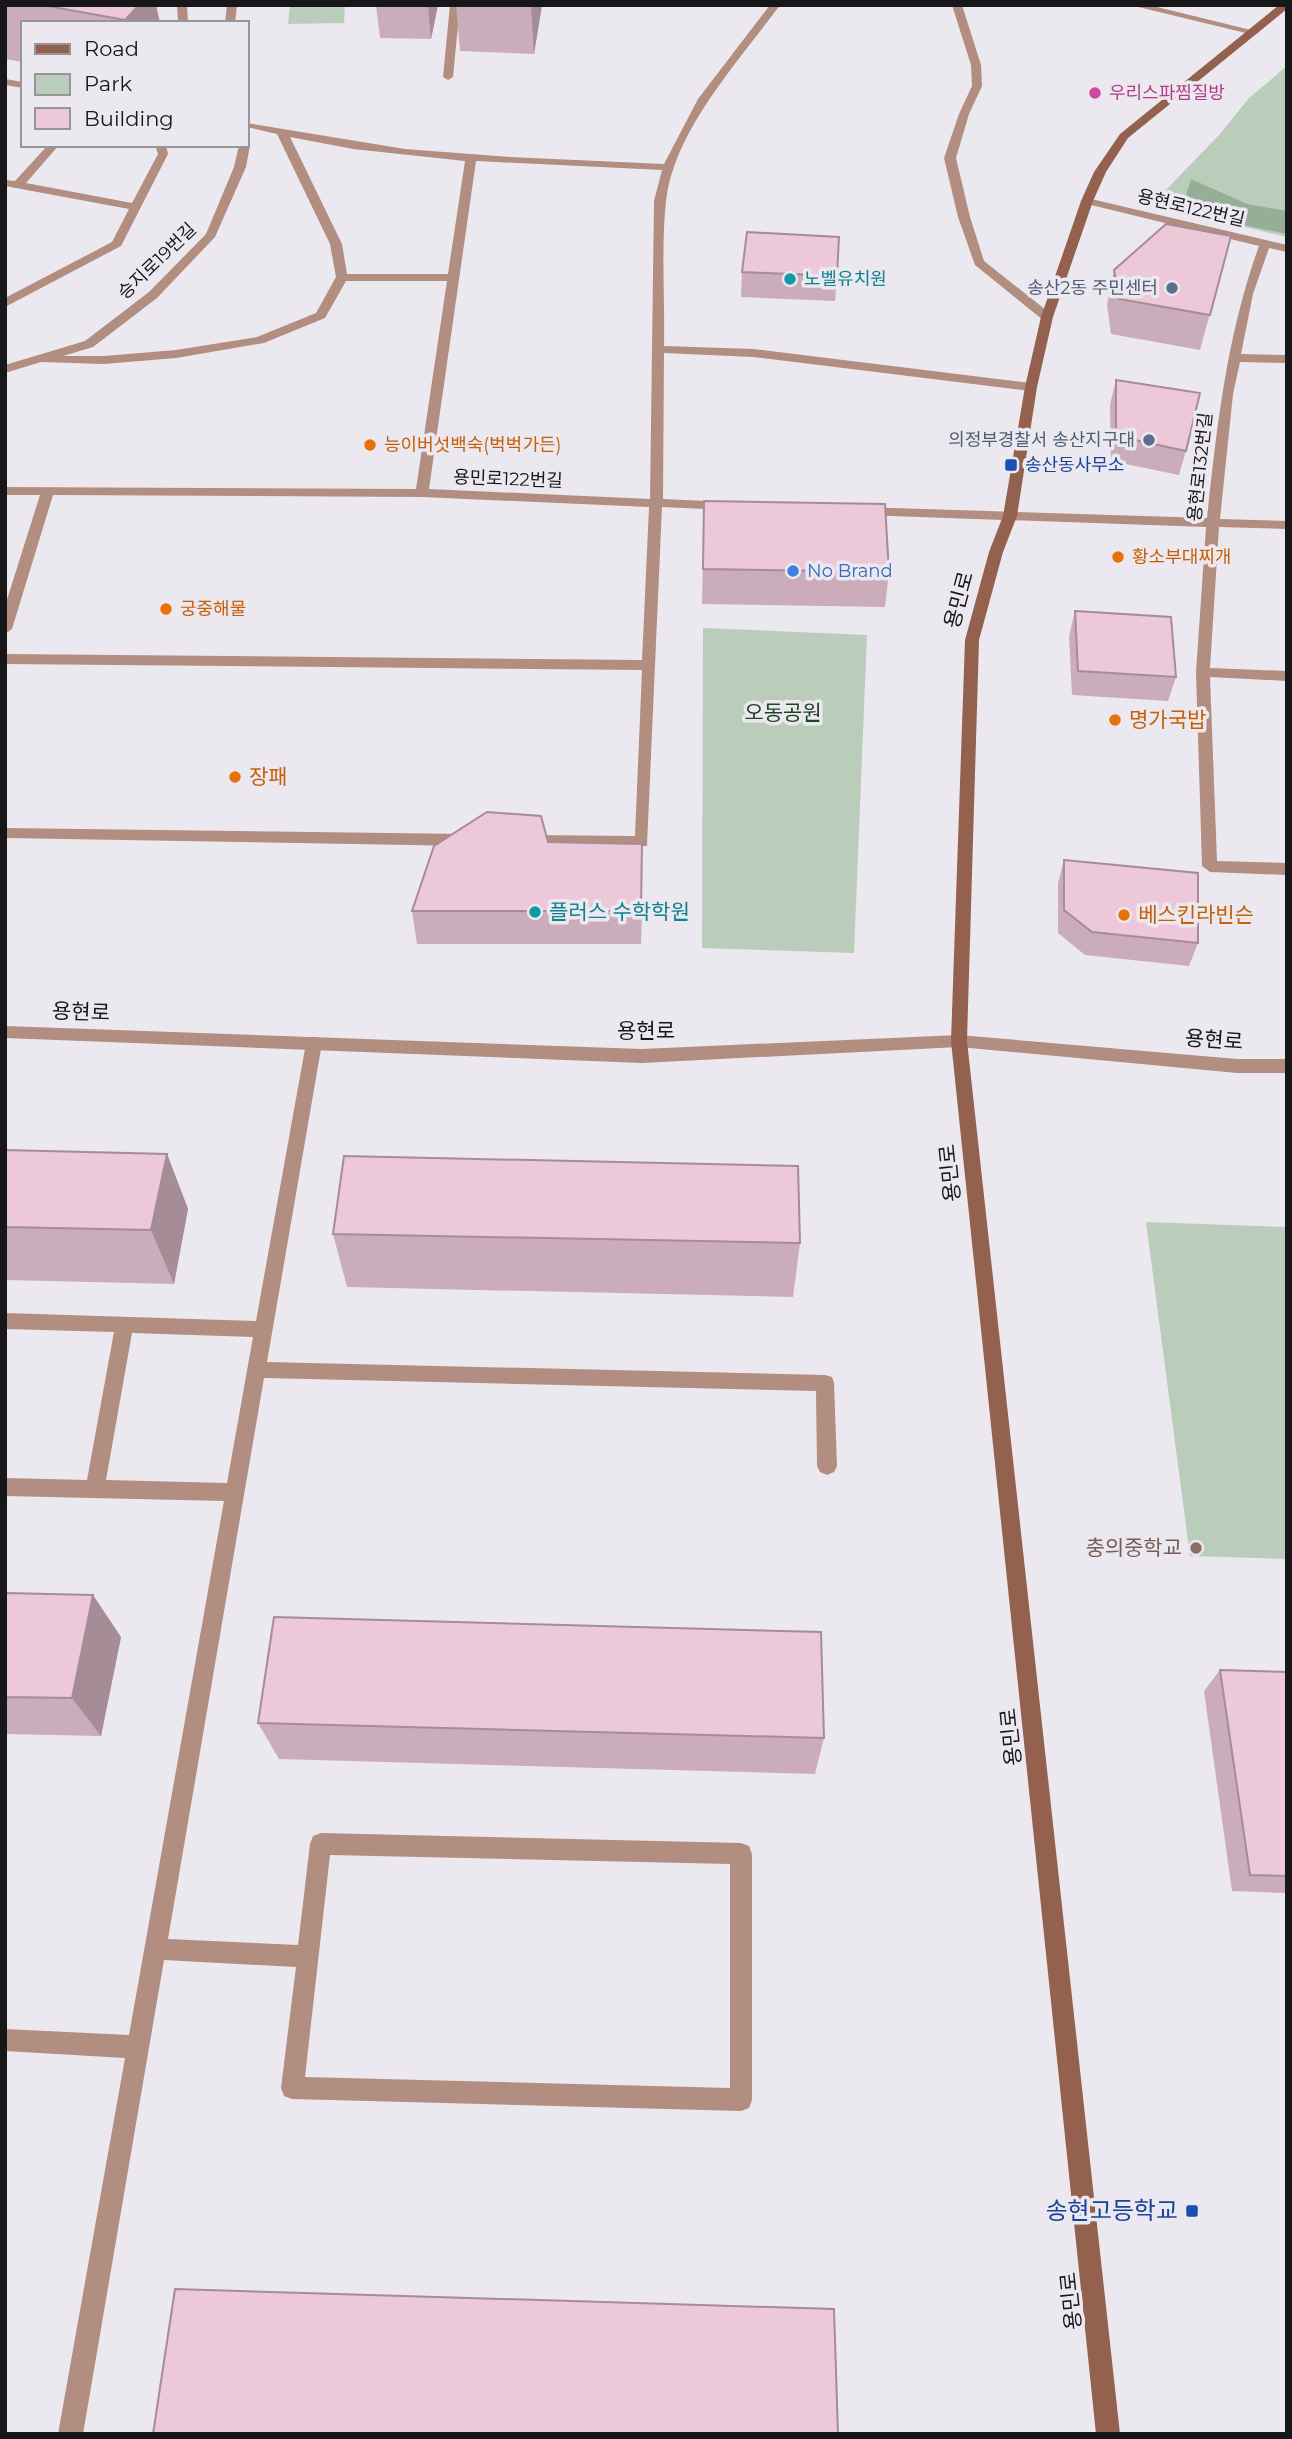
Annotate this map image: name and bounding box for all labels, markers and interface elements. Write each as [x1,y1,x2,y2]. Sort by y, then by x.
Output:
legend [21,21,248,147]
text: Road [84,36,139,61]
text: Park [84,71,132,96]
place label: 우리스파찜질방 [1109,82,1225,104]
marker: 우리스파찜질방 [1087,85,1103,101]
text: Building [84,106,174,131]
street label: 용현로122번길 [1135,185,1247,231]
street label: 승지로19번길 [113,218,201,304]
place label: 노벨유치원 [804,268,887,290]
marker: 노벨유치원 [782,271,798,287]
place label: 송산2동 주민센터 [1027,277,1158,299]
marker: 송산2동 주민센터 [1164,280,1180,296]
street label: 용현로132번길 [1183,411,1217,523]
place label: 의정부경찰서 송산지구대 [948,429,1135,451]
marker: 의정부경찰서 송산지구대 [1141,432,1157,448]
place label: 능이버섯백숙(벅벅가든) [384,434,561,456]
marker: 능이버섯백숙(벅벅가든) [362,437,378,453]
place label: 송산동사무소 [1025,454,1124,476]
marker: 송산동사무소 [1003,457,1019,473]
street label: 용민로122번길 [453,466,563,492]
place label: 황소부대찌개 [1132,546,1231,568]
marker: 황소부대찌개 [1110,549,1126,565]
place label: No Brand [807,560,893,582]
marker: No Brand [785,563,801,579]
street label: 용민로 [939,569,978,631]
place label: 궁중해물 [180,598,246,620]
marker: 궁중해물 [158,601,174,617]
park label: 오동공원 [744,700,822,725]
place label: 명가국밥 [1129,707,1206,732]
marker: 명가국밥 [1107,712,1123,728]
place label: 장패 [249,764,288,789]
marker: 장패 [227,769,243,785]
place label: 플러스 수학학원 [549,899,690,924]
place label: 베스킨라빈슨 [1138,902,1254,927]
marker: 플러스 수학학원 [527,904,543,920]
marker: 베스킨라빈슨 [1116,907,1132,923]
street label: 용현로 [52,998,110,1025]
street label: 용현로 [617,1018,675,1043]
street label: 용현로 [1184,1025,1244,1054]
street label: 용민로 [934,1143,965,1203]
place label: 충의중학교 [1085,1535,1182,1560]
marker: 충의중학교 [1188,1540,1204,1556]
street label: 용민로 [995,1707,1026,1767]
place label: 송현고등학교 [1046,2196,1178,2225]
marker: 송현고등학교 [1184,2203,1200,2219]
street label: 용민로 [1055,2271,1086,2331]

